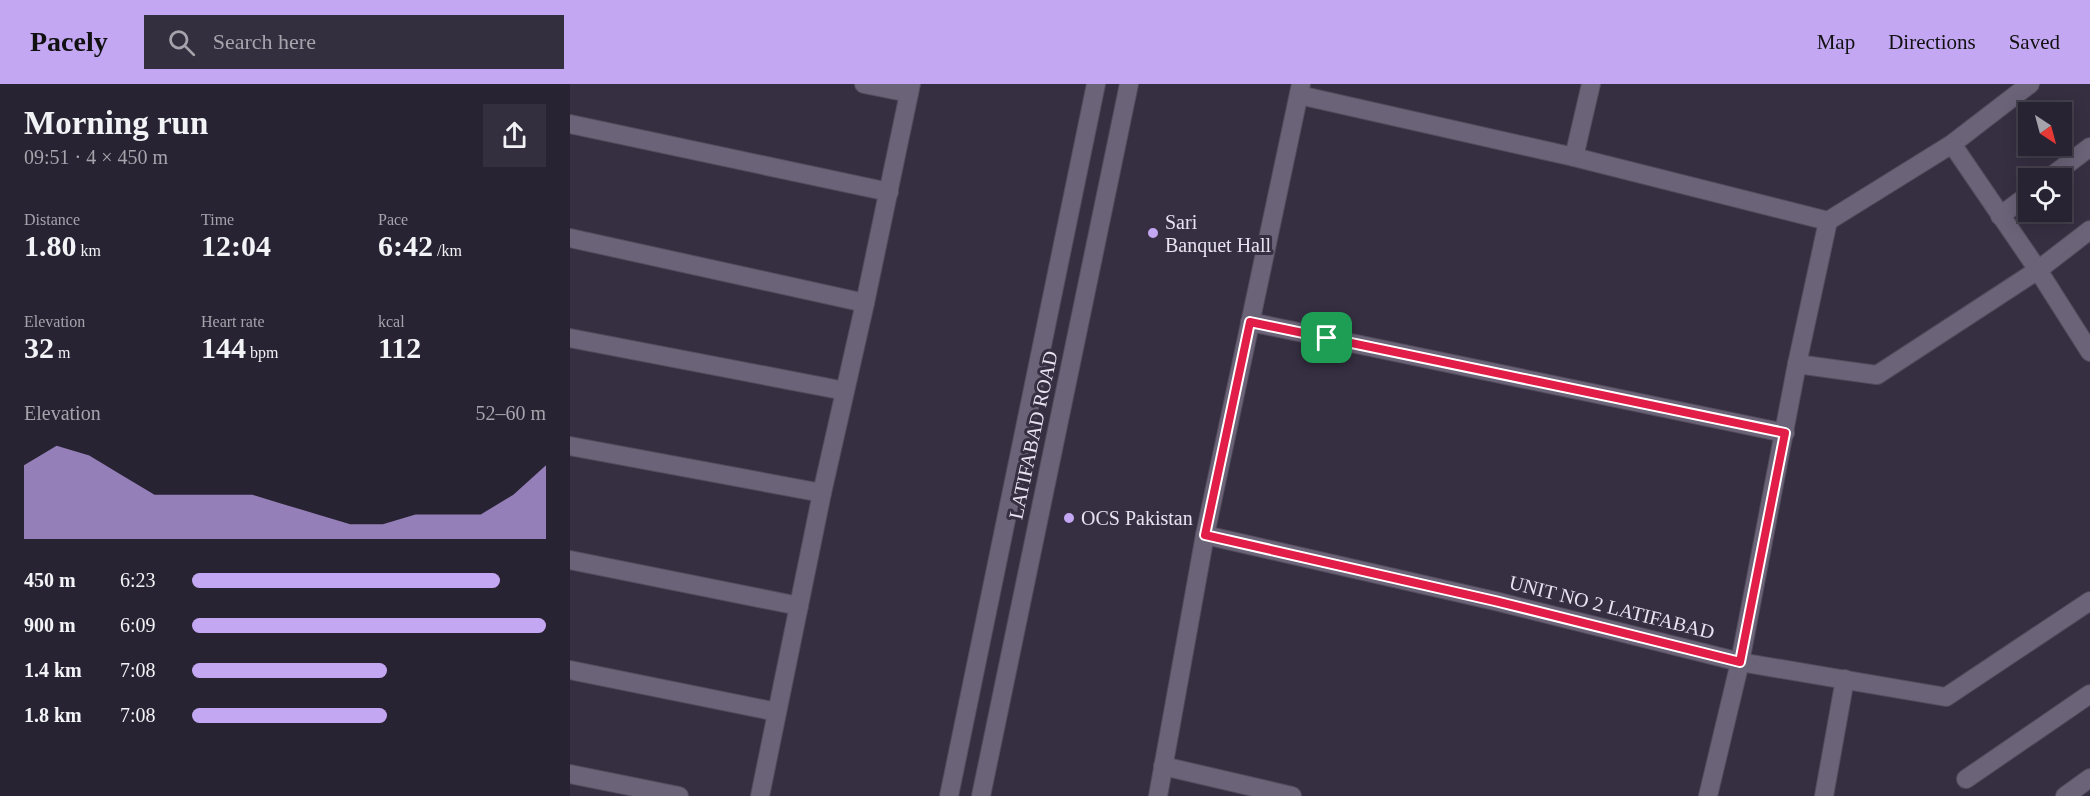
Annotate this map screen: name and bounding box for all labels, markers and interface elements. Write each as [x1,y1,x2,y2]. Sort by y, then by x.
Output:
search box [144,15,564,69]
text: Pacely [30,26,108,57]
icon: search [165,26,198,59]
text: Search here [213,29,316,54]
text: Map [1817,30,1855,54]
text: Directions [1888,30,1976,54]
text: Saved [2009,30,2060,54]
north arrow [2018,102,2072,156]
map controls [2018,102,2072,222]
button: share [483,104,546,167]
text: Morning run [24,105,208,141]
text: 09:51 · 4 × 450 m [24,146,168,168]
button: locate [2018,168,2072,222]
text: Distance [24,211,80,228]
text: Time [201,211,234,228]
text: Pace [378,211,408,228]
place label: Sari Banquet Hall [1165,211,1272,257]
marker: Sari Banquet Hall [1146,226,1160,240]
text: 1.80 [24,229,77,262]
text: 12:04 [201,229,271,262]
text: 6:42 [378,229,433,262]
text: km [77,242,101,259]
text: /km [433,242,462,259]
pin [1301,312,1352,363]
text: Elevation [24,313,85,330]
text: Heart rate [201,313,265,330]
text: kcal [378,313,405,330]
icon: arrive [1310,321,1343,354]
text: 32 [24,331,54,364]
text: 144 [201,331,246,364]
text: 112 [378,331,421,364]
text: m [54,344,70,361]
text: bpm [246,344,278,361]
street label: LATIFABAD ROAD [1004,349,1062,521]
text: Elevation [24,402,101,424]
text: 52–60 m [475,402,546,424]
place label: OCS Pakistan [1081,507,1193,529]
marker: OCS Pakistan [1062,511,1076,525]
text: 450 m [24,569,76,591]
text: 6:23 [120,569,156,591]
street label: UNIT NO 2 LATIFABAD [1507,571,1717,643]
text: 900 m [24,614,76,636]
text: 6:09 [120,614,156,636]
text: 1.4 km [24,659,82,681]
text: 7:08 [120,659,156,681]
text: 1.8 km [24,704,82,726]
text: 7:08 [120,704,156,726]

